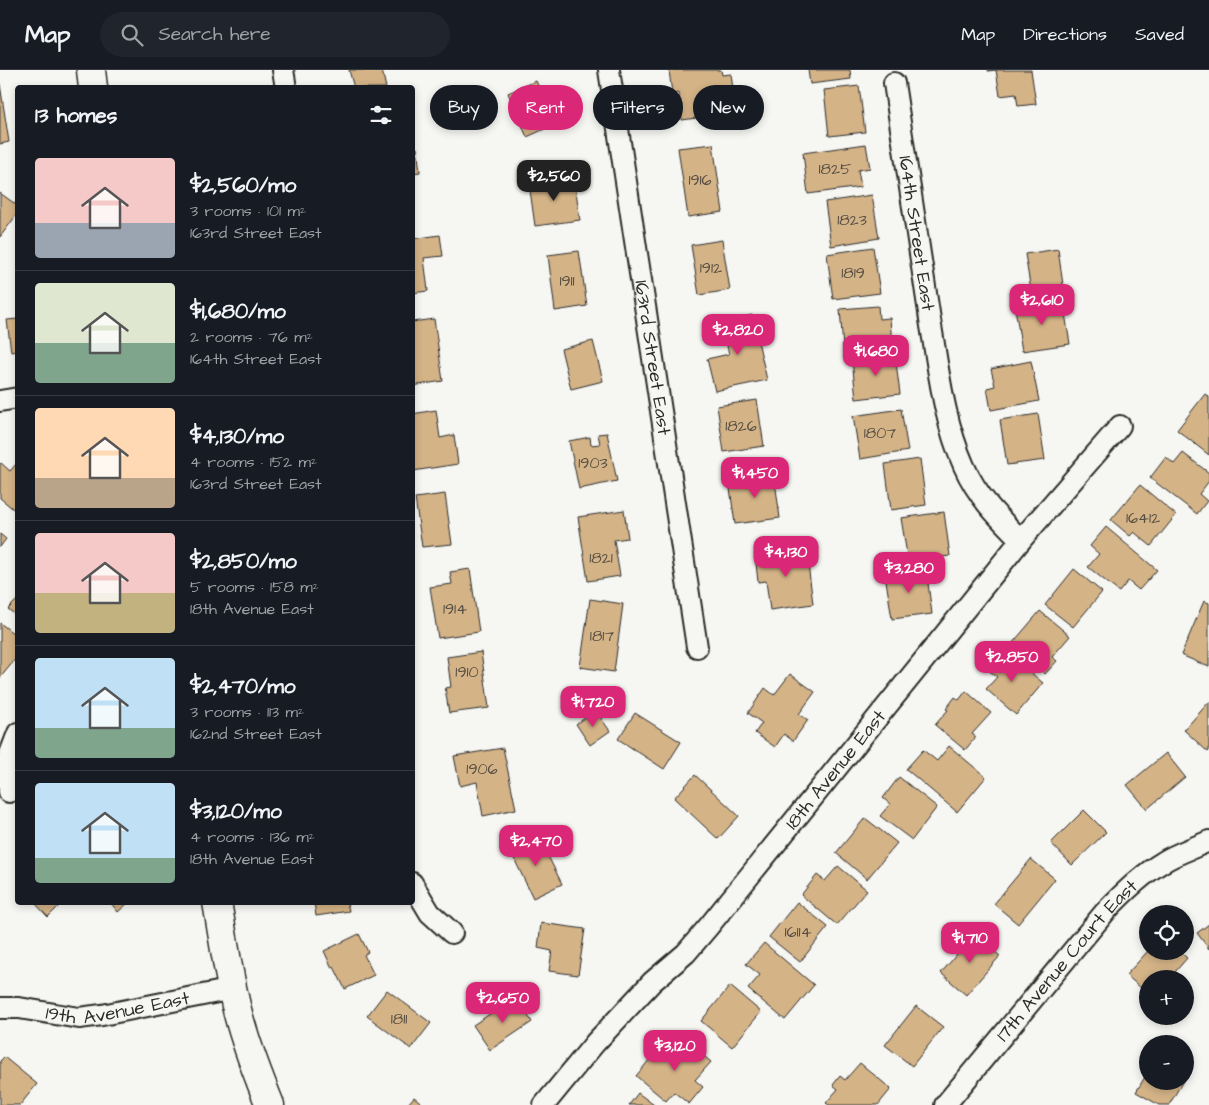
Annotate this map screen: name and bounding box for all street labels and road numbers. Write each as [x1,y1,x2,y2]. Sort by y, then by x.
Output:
street label: 164th Street East [892,154,942,313]
street label: 163rd Street East [628,278,678,437]
street label: 18th Avenue East [779,704,892,835]
street label: 17th Avenue Court East [990,873,1144,1047]
street label: 19th Avenue East [44,984,192,1032]

